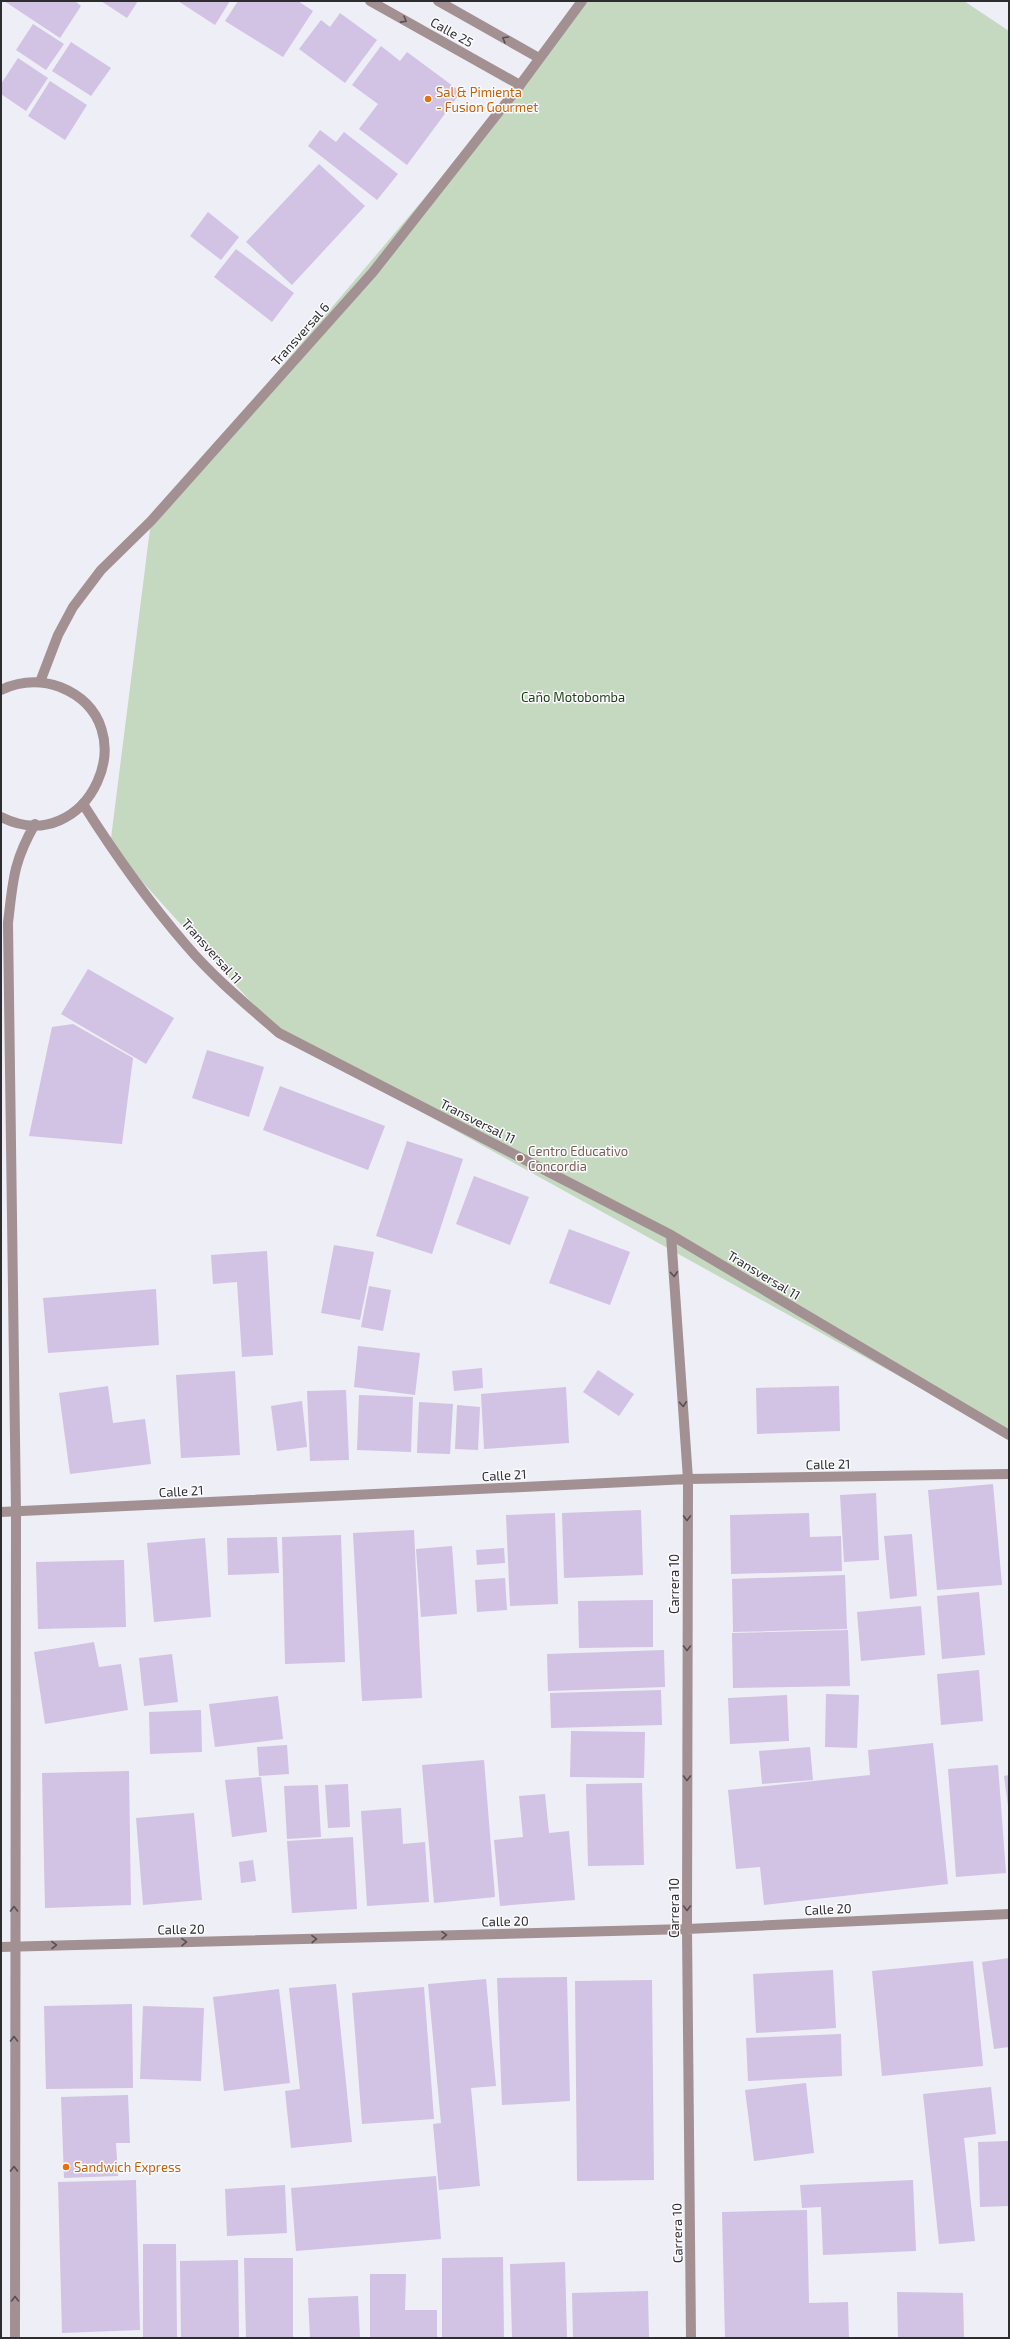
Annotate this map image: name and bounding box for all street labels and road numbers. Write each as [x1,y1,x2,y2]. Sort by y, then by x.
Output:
street label: Calle 25 [428,14,476,50]
street label: Transversal 6 [267,299,333,369]
street label: Transversal 11 [179,915,245,987]
street label: Transversal 11 [438,1095,518,1147]
street label: Transversal 11 [725,1247,803,1303]
street label: Calle 21 [806,1456,850,1472]
street label: Calle 21 [481,1466,527,1484]
street label: Calle 21 [158,1482,204,1500]
street label: Carrera 10 [666,1554,682,1614]
street label: Carrera 10 [666,1878,682,1938]
street label: Calle 20 [804,1900,852,1918]
street label: Calle 20 [481,1913,529,1929]
street label: Calle 20 [157,1921,205,1937]
street label: Carrera 10 [668,2203,686,2263]

